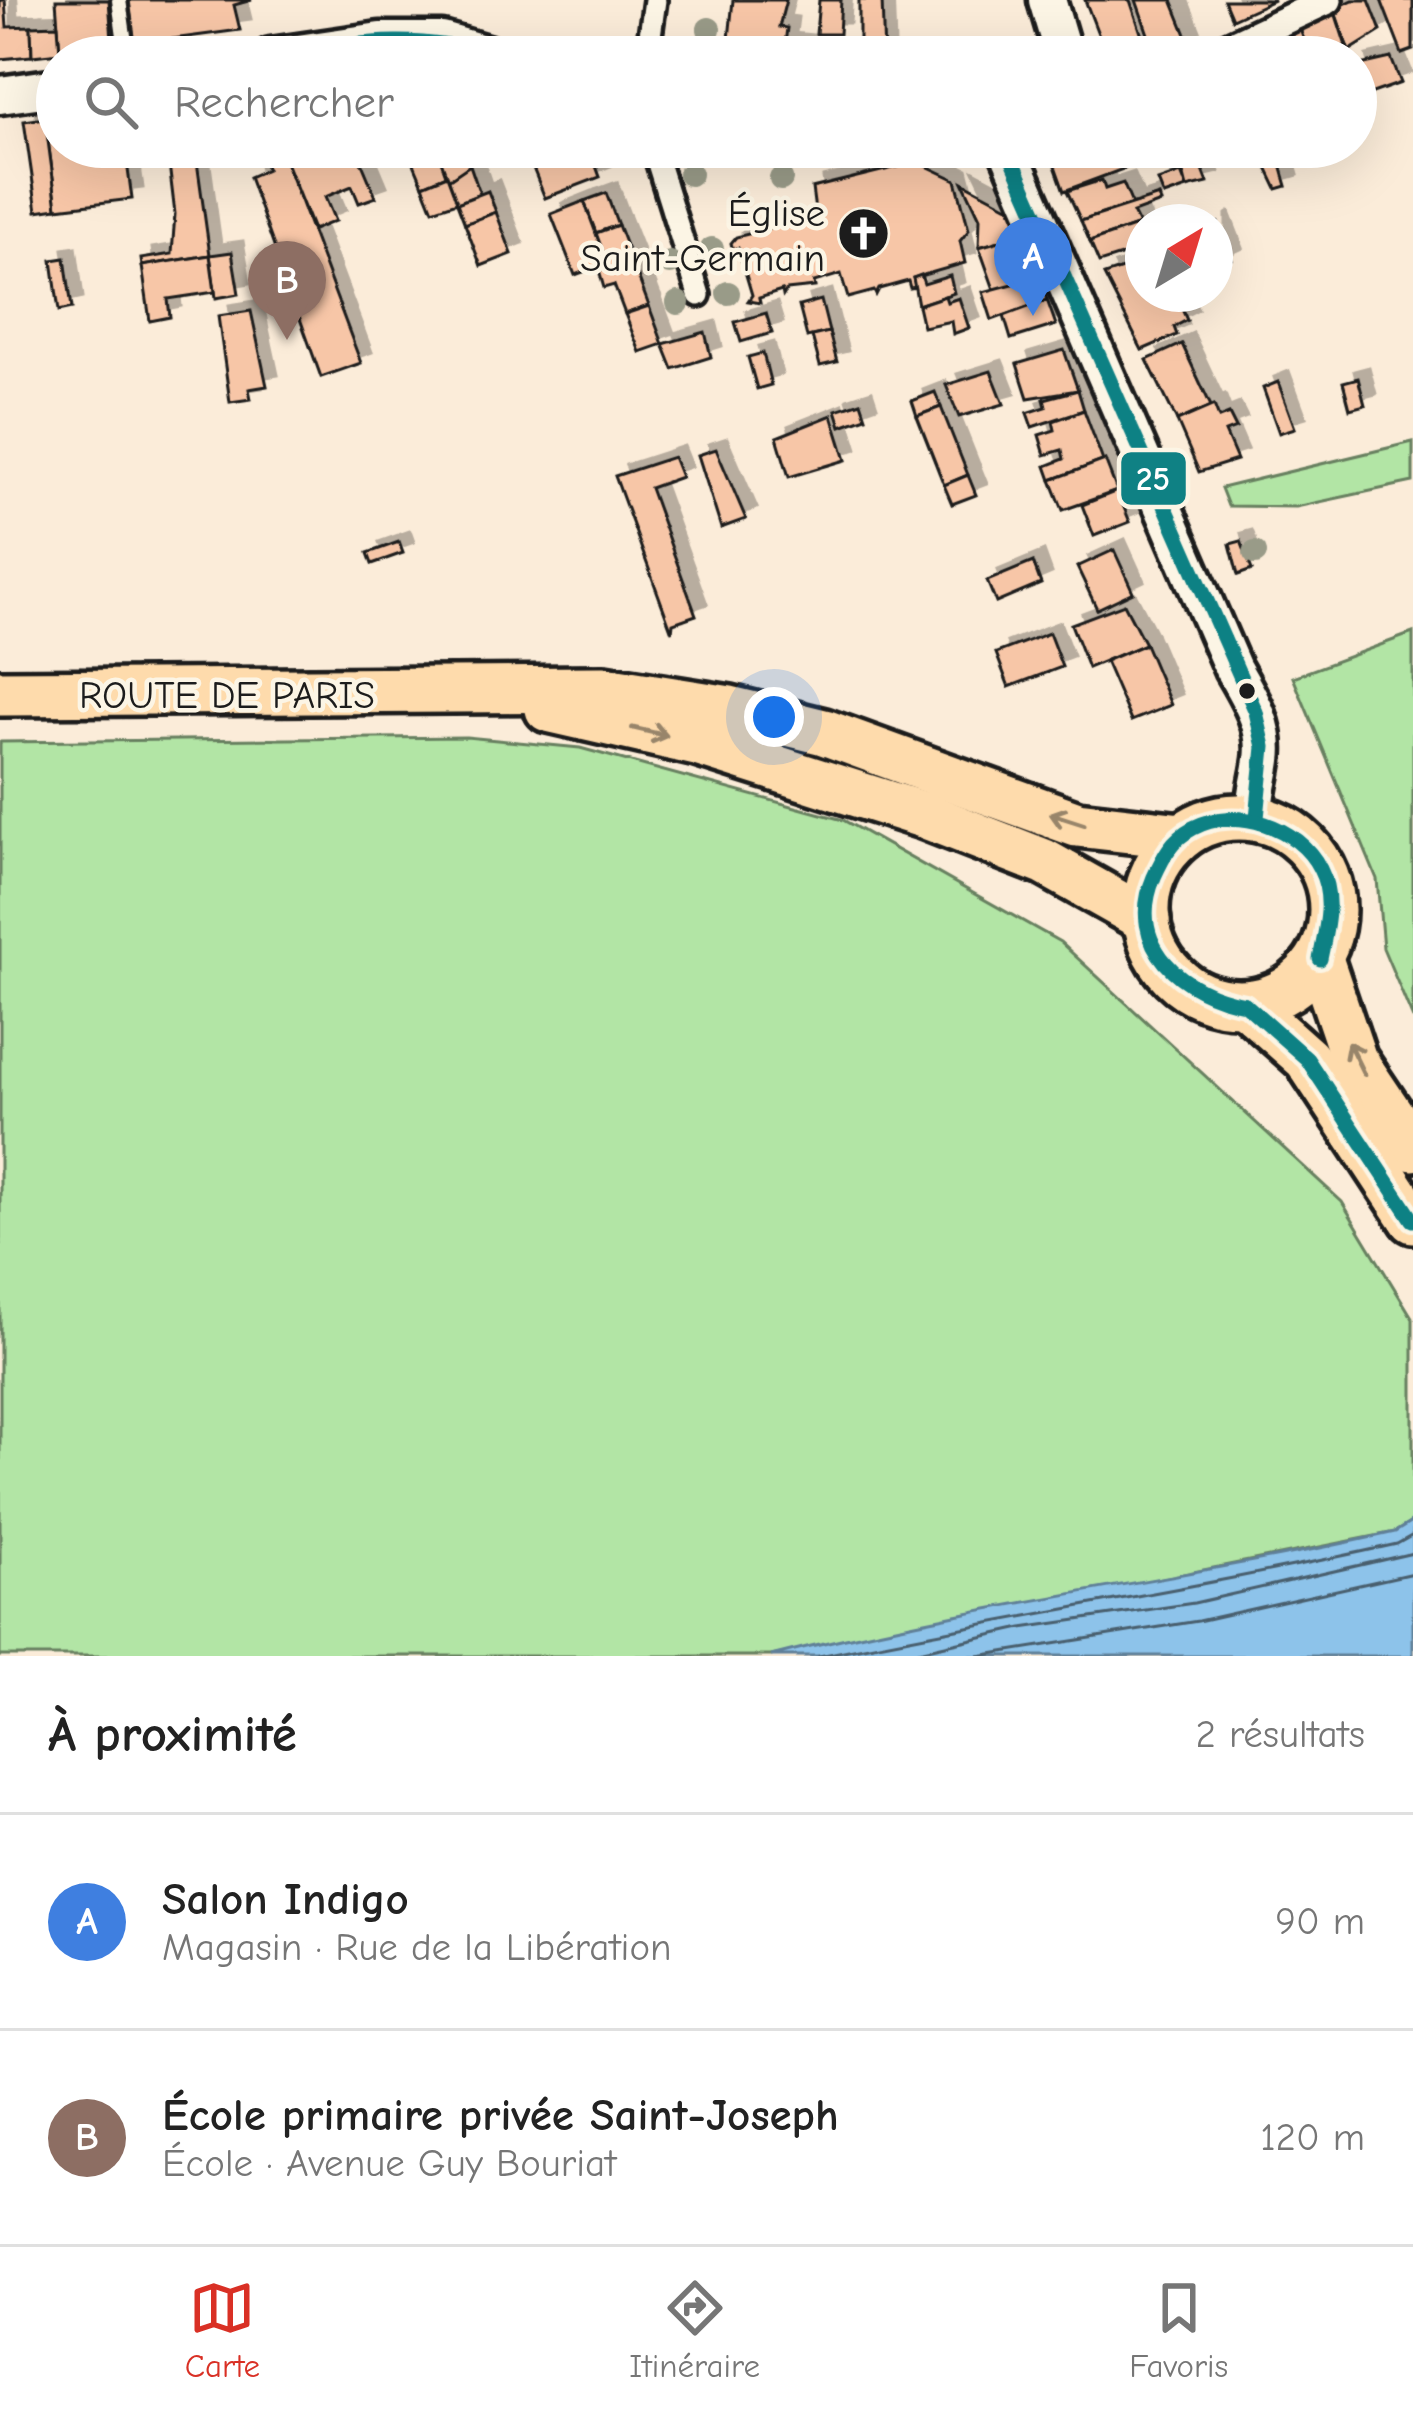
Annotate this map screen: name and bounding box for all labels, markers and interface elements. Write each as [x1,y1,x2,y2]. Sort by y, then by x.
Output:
search box [36,36,1377,168]
icon: search [78,69,144,135]
text: Rechercher [174,76,394,128]
place label: Église Saint-Germain [580,191,825,281]
north arrow [1125,204,1233,312]
church icon: Église Saint-Germain [836,206,892,262]
pin: A [994,217,1072,316]
pin: B [248,241,326,340]
line badge: 25 [1119,450,1188,507]
text: 25 [1136,460,1170,498]
street label: ROUTE DE PARIS [79,673,375,718]
unlabelled marker [1236,680,1258,702]
your location [744,687,804,747]
one-way arrow [631,721,669,744]
one-way arrow [1049,806,1087,828]
one-way arrow [1344,1041,1366,1077]
text: À proximité [48,1705,297,1764]
text: 2 résultats [1196,1712,1365,1757]
text: Salon Indigo [162,1873,409,1925]
text: A [76,1899,98,1944]
text: 90 m [1275,1899,1365,1944]
text: Magasin · Rue de la Libération [162,1925,672,1970]
text: École primaire privée Saint-Joseph [162,2089,839,2141]
text: B [75,2115,99,2160]
text: 120 m [1260,2115,1365,2160]
text: École · Avenue Guy Bouriat [162,2141,616,2186]
tab: Carte [185,2275,260,2385]
tab: Itinéraire [629,2275,760,2385]
tab: Favoris [1129,2275,1228,2385]

